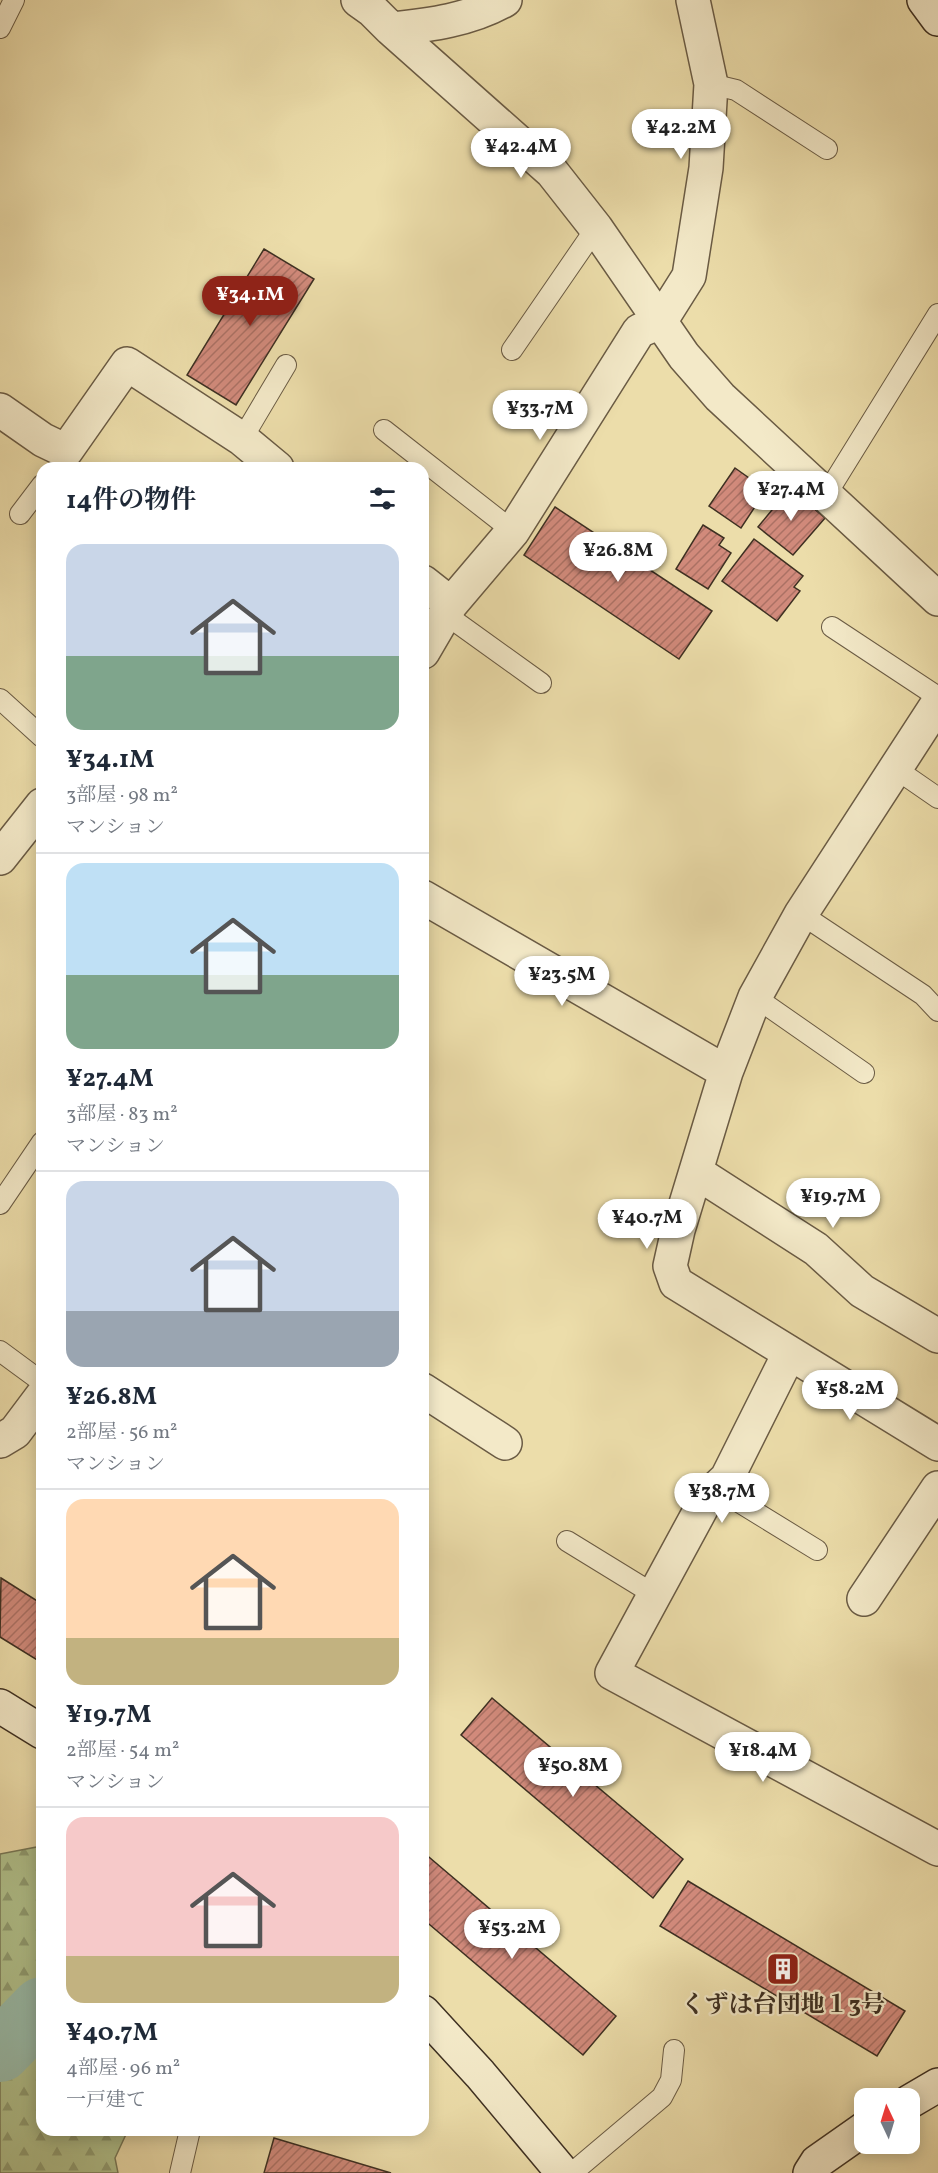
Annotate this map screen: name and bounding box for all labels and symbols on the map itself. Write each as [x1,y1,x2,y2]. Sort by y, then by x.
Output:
pin: ¥42.2M [632,109,730,160]
pin: ¥42.4M [472,128,570,179]
pin: ¥34.1M [201,276,299,327]
pin: ¥33.7M [491,390,589,441]
pin: ¥27.4M [742,471,840,522]
pin: ¥26.8M [569,532,667,583]
pin: ¥23.5M [513,956,611,1007]
pin: ¥19.7M [784,1178,882,1229]
pin: ¥40.7M [598,1199,696,1250]
pin: ¥58.2M [801,1370,899,1421]
pin: ¥38.7M [673,1473,771,1524]
pin: ¥18.4M [714,1732,812,1783]
pin: ¥50.8M [524,1747,622,1798]
pin: ¥53.2M [463,1909,561,1960]
building icon: くずは台団地１3号 [765,1951,801,1987]
place label: くずは台団地１3号 [681,1989,885,2023]
north arrow [854,2088,920,2154]

